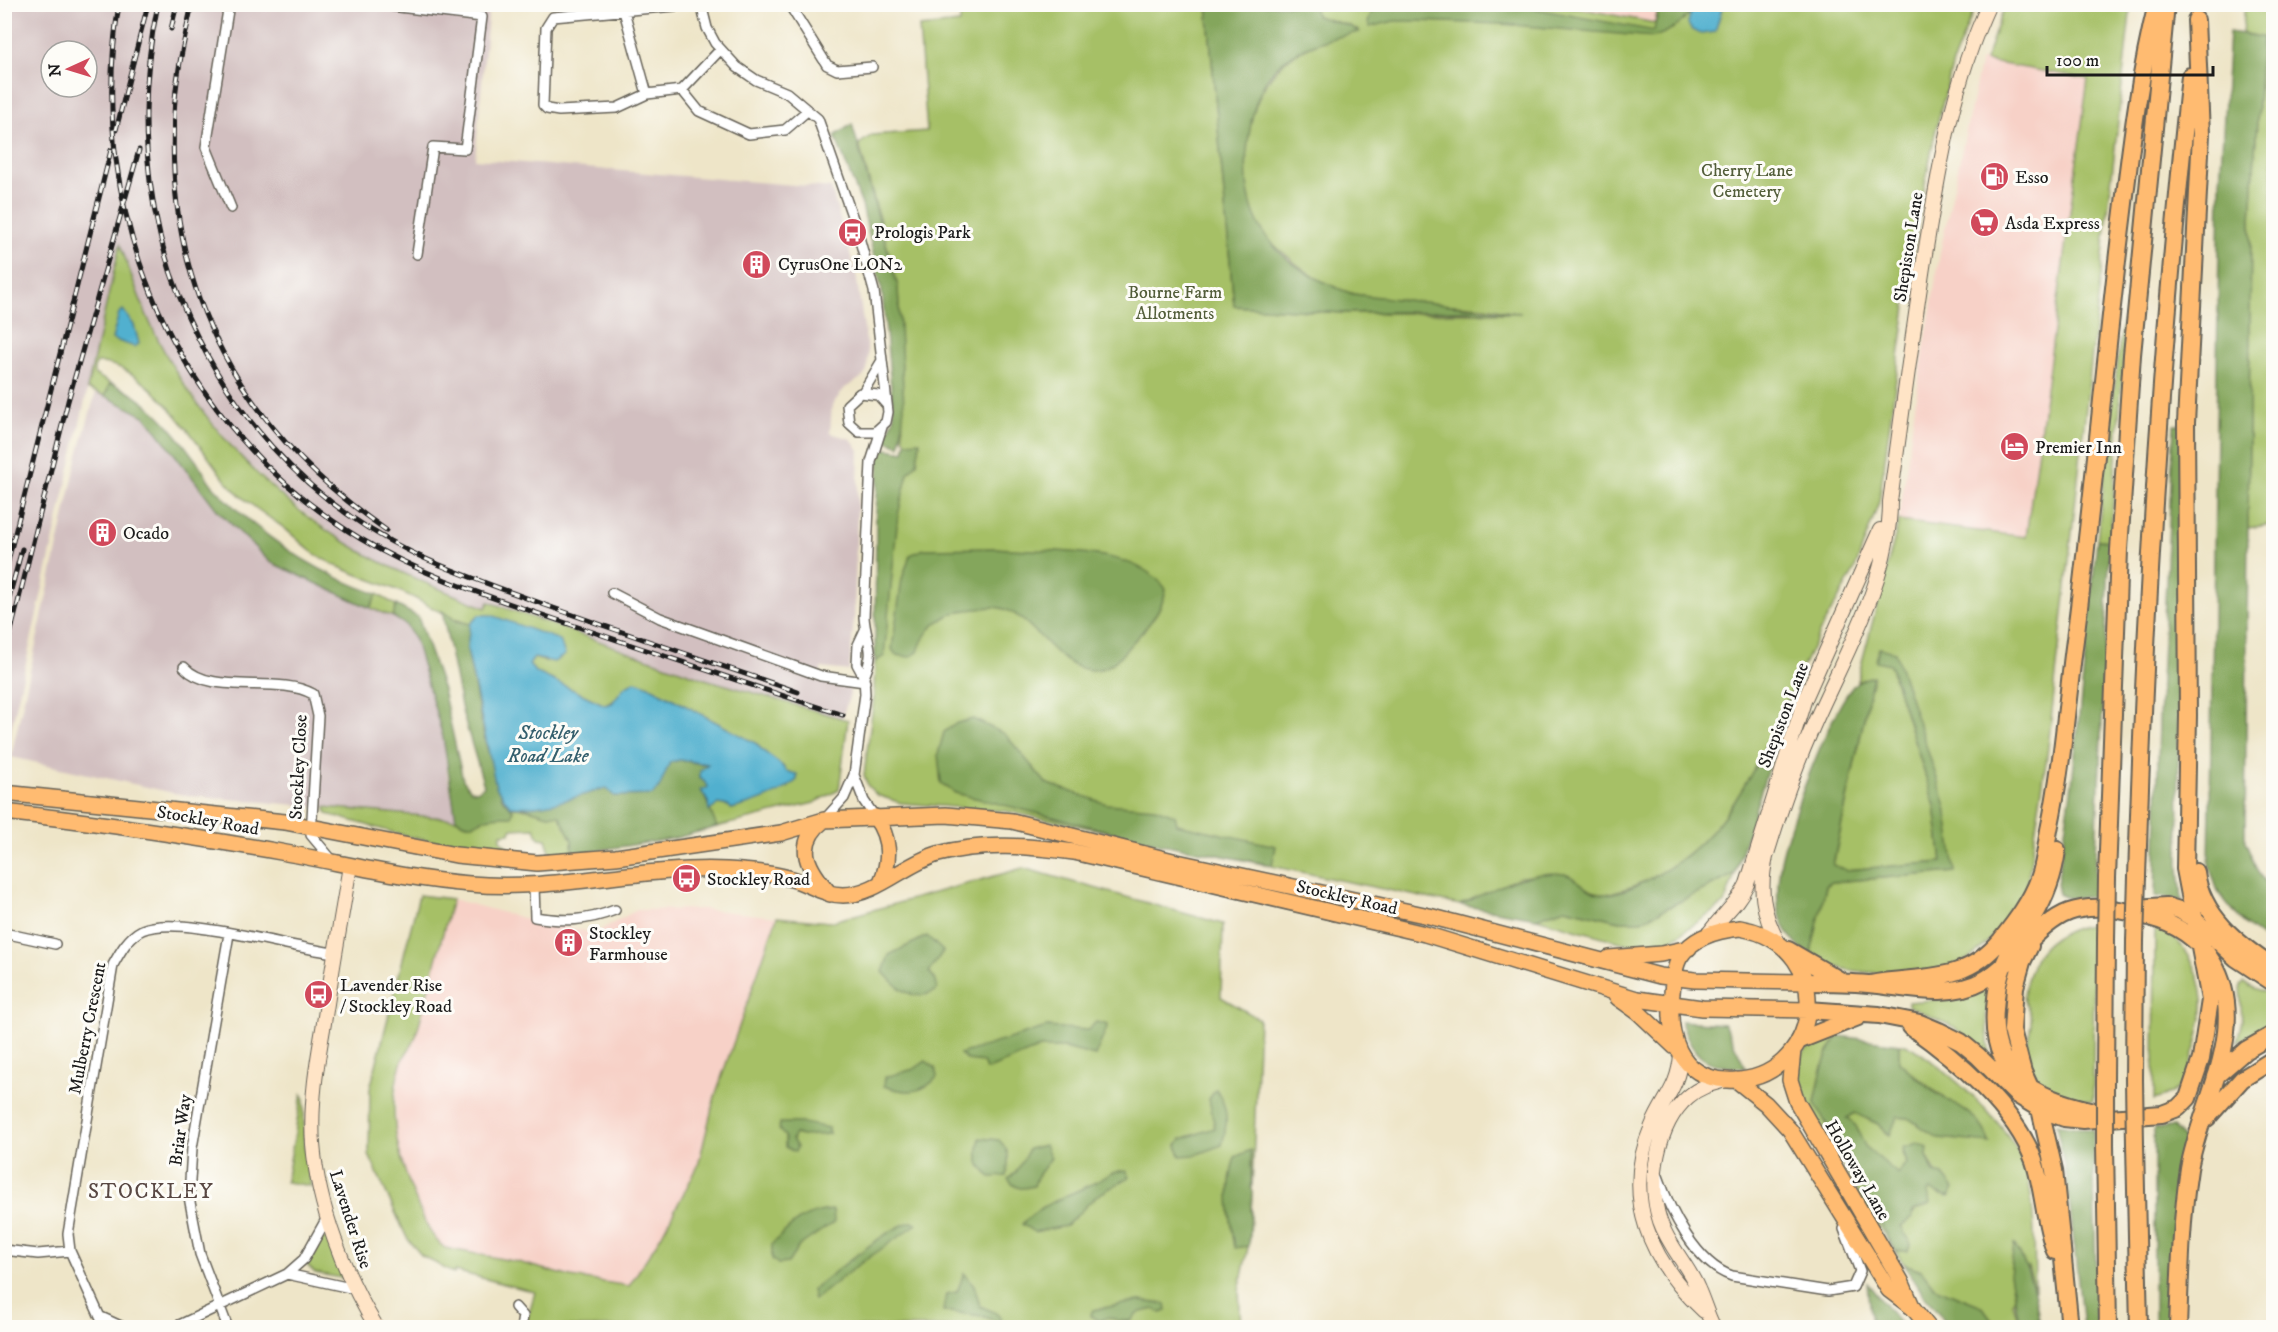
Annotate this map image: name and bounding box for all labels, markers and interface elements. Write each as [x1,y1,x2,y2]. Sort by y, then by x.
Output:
north arrow [39,39,99,99]
scale bar [2047,39,2214,77]
text: 100 m [2056,50,2099,72]
text: N [45,63,65,77]
park label: Cherry Lane Cemetery [1701,160,1793,203]
fuel station icon: Esso [1978,161,2010,193]
place label: Esso [2015,167,2049,189]
street label: Shepiston Lane [1889,191,1929,304]
supermarket icon: Asda Express [1968,207,2000,239]
place label: Asda Express [2005,213,2100,235]
bus stop icon: Prologis Park [837,216,869,248]
place label: Prologis Park [874,222,971,244]
building icon: CyrusOne LON2 [741,248,773,280]
place label: CyrusOne LON2 [778,254,902,276]
park label: Bourne Farm Allotments [1128,282,1222,325]
hotel icon: Premier Inn [1998,431,2030,463]
place label: Premier Inn [2035,437,2123,459]
building icon: Ocado [86,517,118,549]
place label: Ocado [123,523,169,545]
street label: Shepiston Lane [1754,660,1814,771]
street label: Stockley Close [285,714,313,820]
water label: Stockley Road Lake [507,721,590,769]
street label: Stockley Road [155,801,261,841]
bus stop icon: Stockley Road [670,863,702,895]
place label: Stockley Road [707,869,810,891]
street label: Stockley Road [1294,876,1399,920]
place label: Stockley Farmhouse [589,923,668,966]
building icon: Stockley Farmhouse [552,927,584,959]
street label: Mulberry Crescent [64,960,112,1096]
place label: Lavender Rise / Stockley Road [340,975,452,1018]
bus stop icon: Lavender Rise / Stockley Road [303,979,335,1011]
street label: Briar Way [165,1092,197,1167]
street label: Holloway Lane [1820,1117,1895,1224]
street label: Lavender Rise [324,1167,376,1271]
district label: STOCKLEY [88,1179,214,1205]

